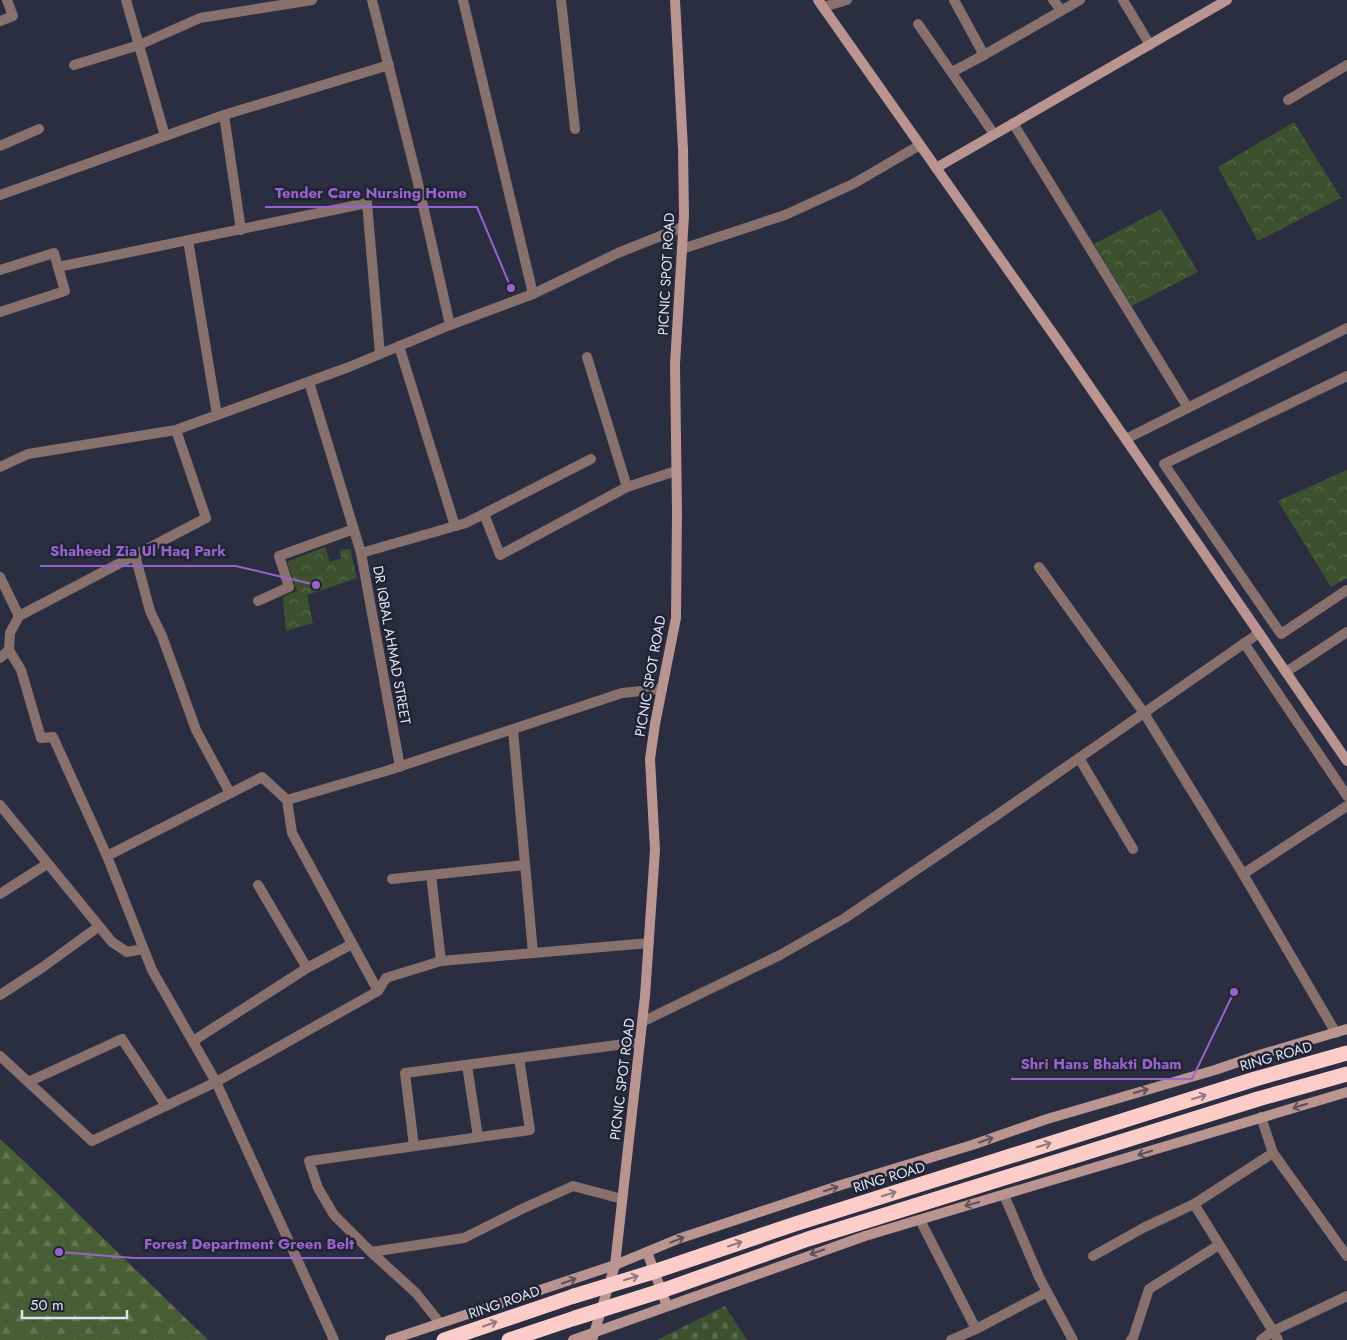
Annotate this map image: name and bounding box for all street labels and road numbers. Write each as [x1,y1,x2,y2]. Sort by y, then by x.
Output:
street label: PICNIC SPOT ROAD [653,212,679,336]
street label: DR IQBAL AHMAD STREET [368,564,416,726]
street label: PICNIC SPOT ROAD [629,614,671,738]
street label: PICNIC SPOT ROAD [605,1017,639,1141]
street label: RING ROAD [1237,1036,1315,1076]
street label: RING ROAD [850,1157,928,1197]
street label: RING ROAD [466,1280,542,1324]

